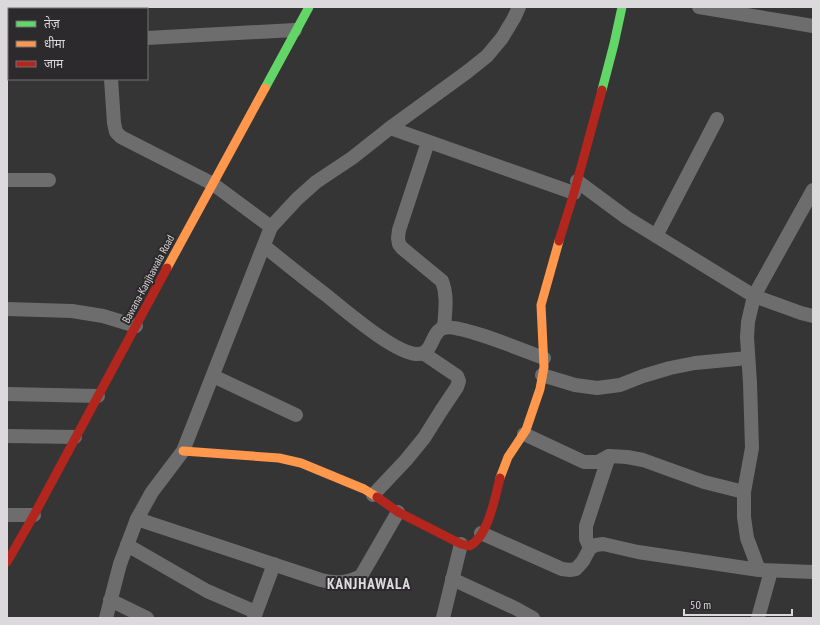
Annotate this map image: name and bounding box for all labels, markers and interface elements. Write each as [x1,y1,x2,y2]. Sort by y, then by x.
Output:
legend [8,8,148,80]
text: तेज़ [44,16,61,31]
text: धीमा [44,36,66,51]
text: जाम [44,56,64,71]
street label: Bawana-Kanjhawala Road [119,232,177,326]
district label: KANJHAWALA [327,574,411,593]
scale bar [684,591,792,617]
text: 50 m [690,597,711,612]

